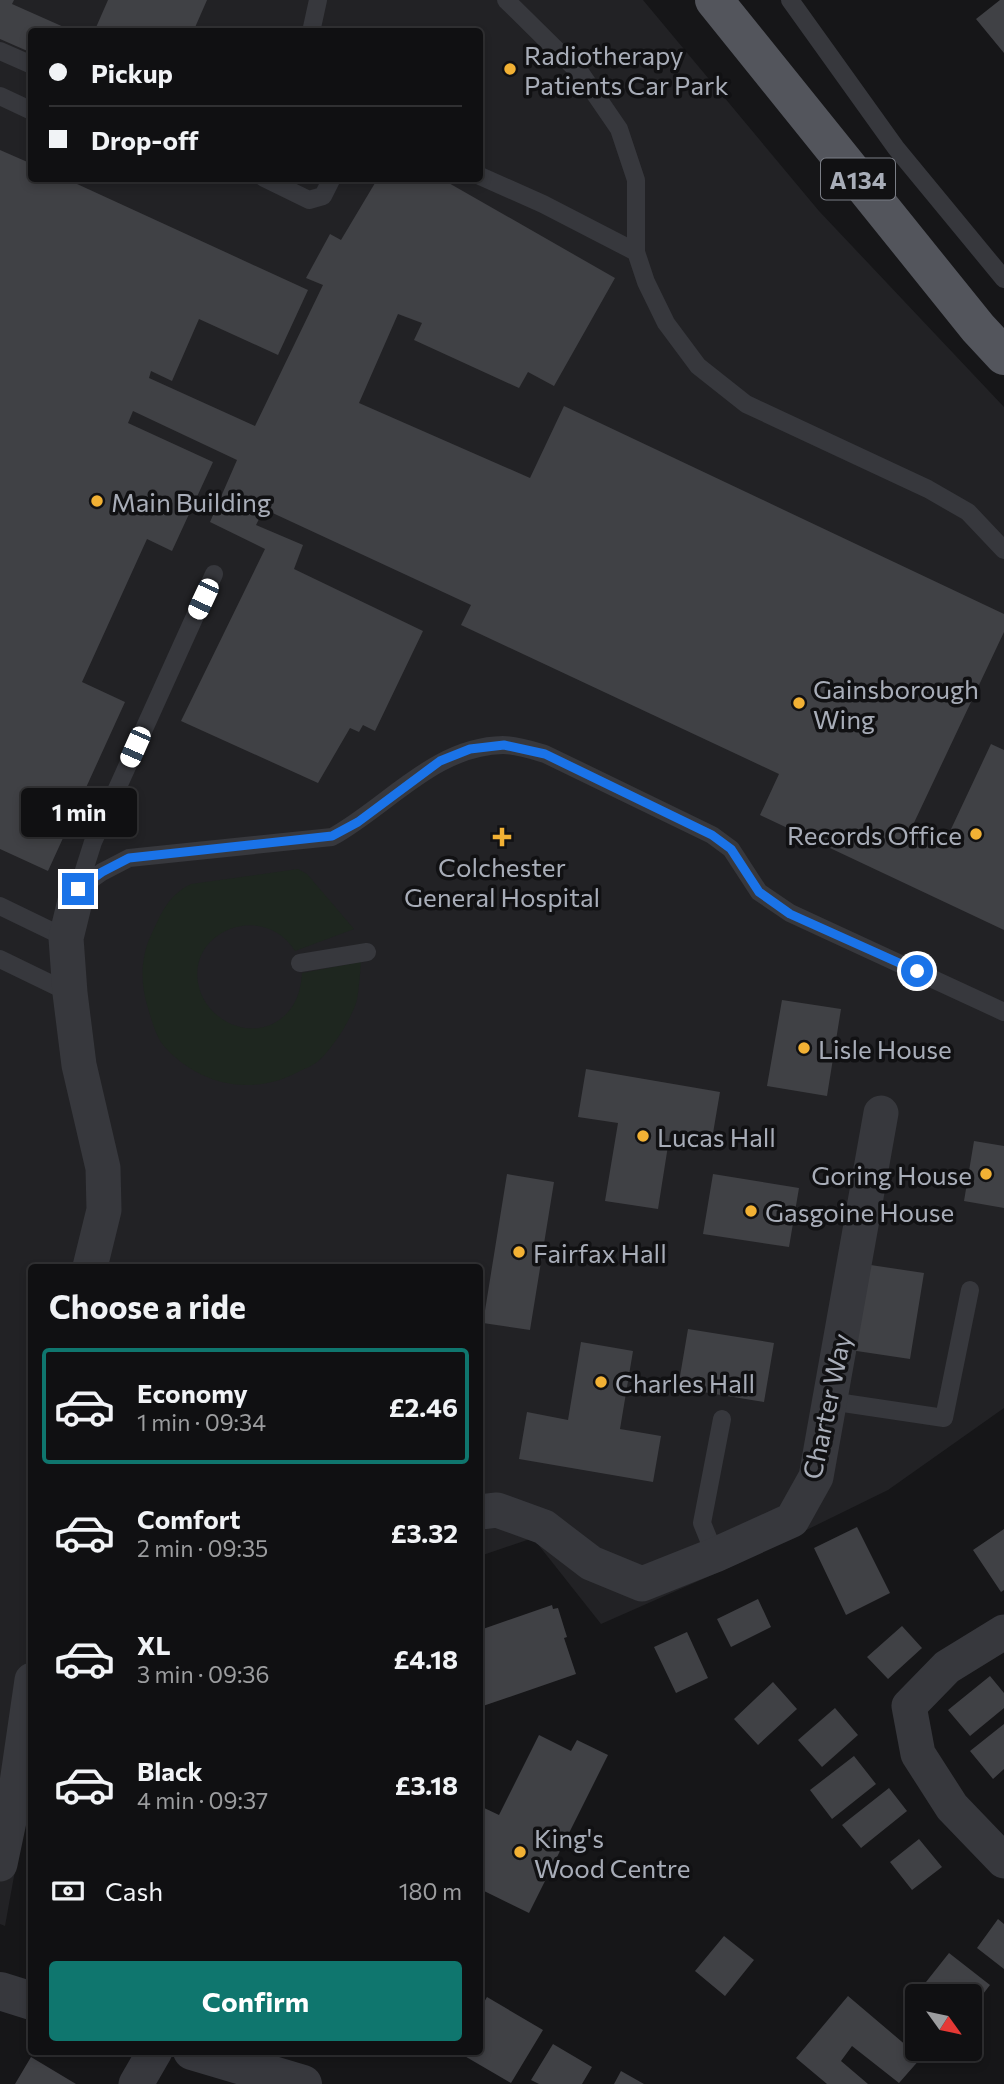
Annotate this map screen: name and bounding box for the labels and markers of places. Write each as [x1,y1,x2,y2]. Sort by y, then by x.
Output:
place label: Radiotherapy Patients Car Park [524,39,729,100]
marker: Radiotherapy Patients Car Park [502,61,518,77]
place label: Main Building [111,486,271,517]
marker: Main Building [89,493,105,509]
place label: Gainsborough Wing [813,673,979,734]
marker: Gainsborough Wing [791,695,807,711]
place label: Records Office [787,819,962,850]
marker: Records Office [968,826,984,842]
marker: Colchester General Hospital [492,827,512,847]
place label: Colchester General Hospital [404,851,600,912]
place label: Lisle House [818,1033,952,1064]
marker: Lisle House [796,1040,812,1056]
place label: Lucas Hall [657,1121,776,1152]
marker: Lucas Hall [635,1128,651,1144]
place label: Goring House [811,1159,972,1190]
marker: Goring House [978,1166,994,1182]
place label: Gasgoine House [765,1196,954,1227]
marker: Gasgoine House [743,1203,759,1219]
place label: Fairfax Hall [533,1237,667,1268]
marker: Fairfax Hall [511,1244,527,1260]
place label: Charles Hall [615,1367,755,1398]
marker: Charles Hall [593,1374,609,1390]
place label: King's Wood Centre [534,1822,691,1883]
marker: King's Wood Centre [512,1844,528,1860]

